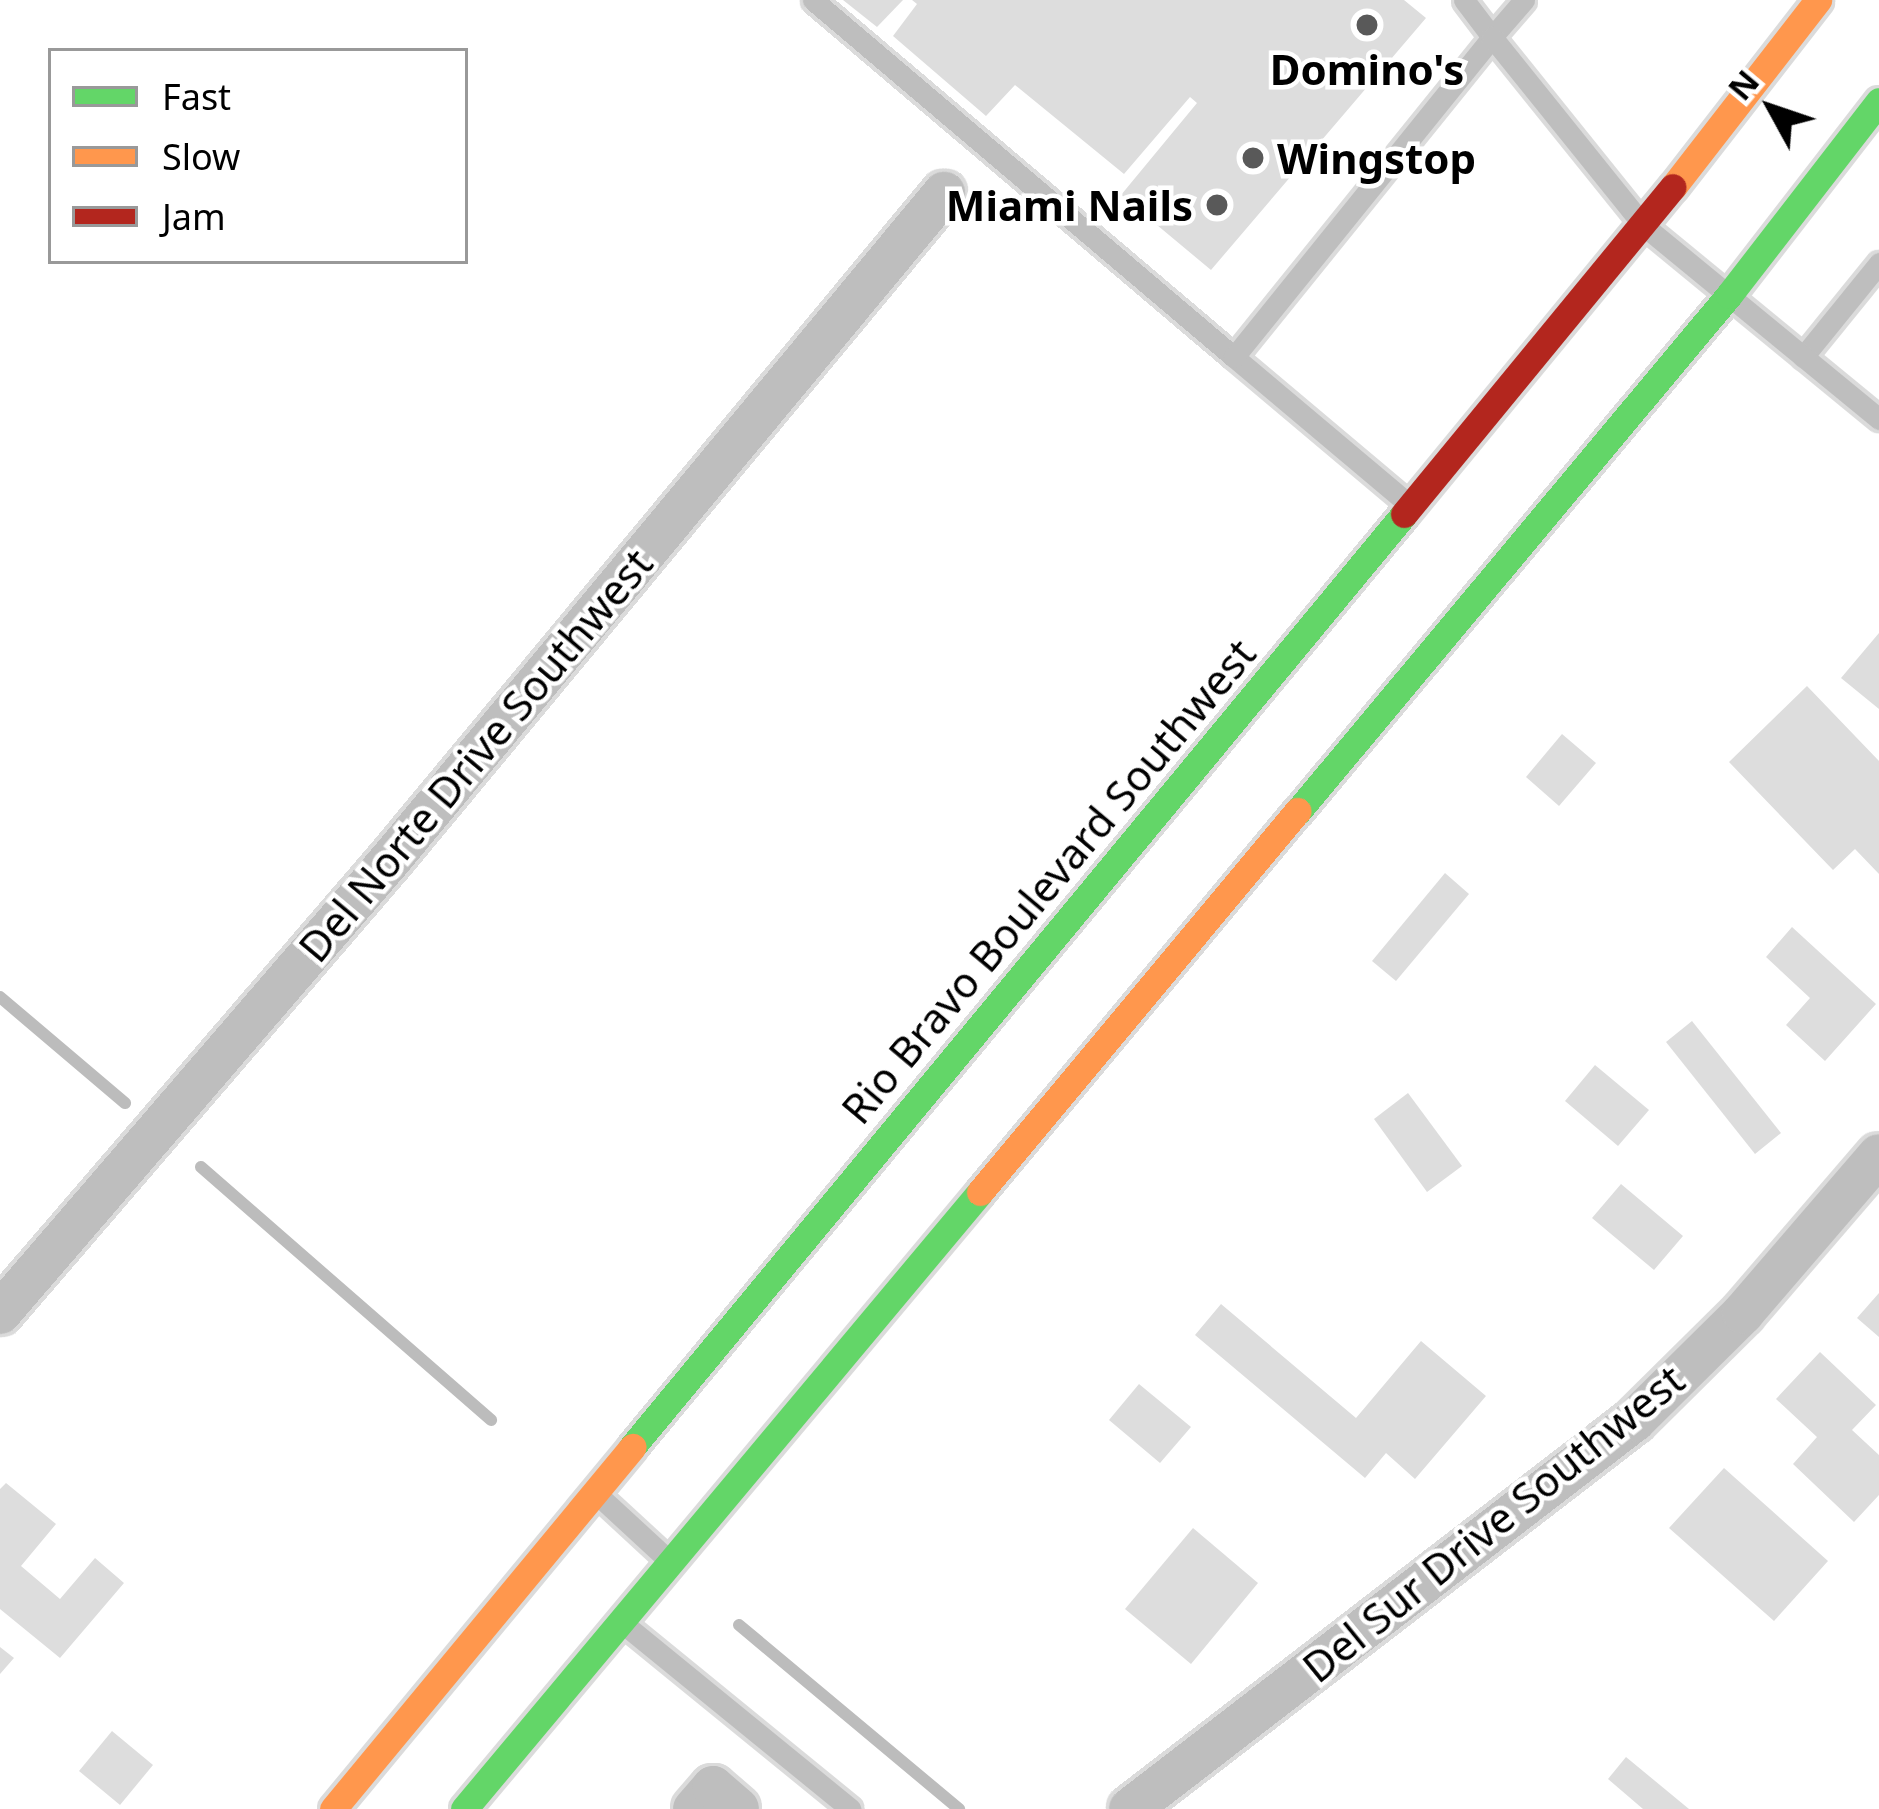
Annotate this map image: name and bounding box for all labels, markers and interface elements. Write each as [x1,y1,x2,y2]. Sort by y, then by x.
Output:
marker: Domino's [1354,12,1380,38]
place label: Domino's [1270,44,1464,94]
legend [48,48,468,264]
north arrow [1711,48,1831,168]
text: N [1717,60,1769,109]
text: Fast [162,72,231,121]
text: Slow [162,132,240,181]
place label: Wingstop [1277,133,1476,183]
marker: Wingstop [1240,145,1266,171]
place label: Miami Nails [946,180,1193,230]
text: Jam [162,192,226,241]
marker: Miami Nails [1204,192,1230,218]
street label: Del Norte Drive Southwest [288,539,662,971]
street label: Rio Bravo Boulevard Southwest [831,629,1265,1133]
street label: Del Sur Drive Southwest [1292,1354,1694,1692]

